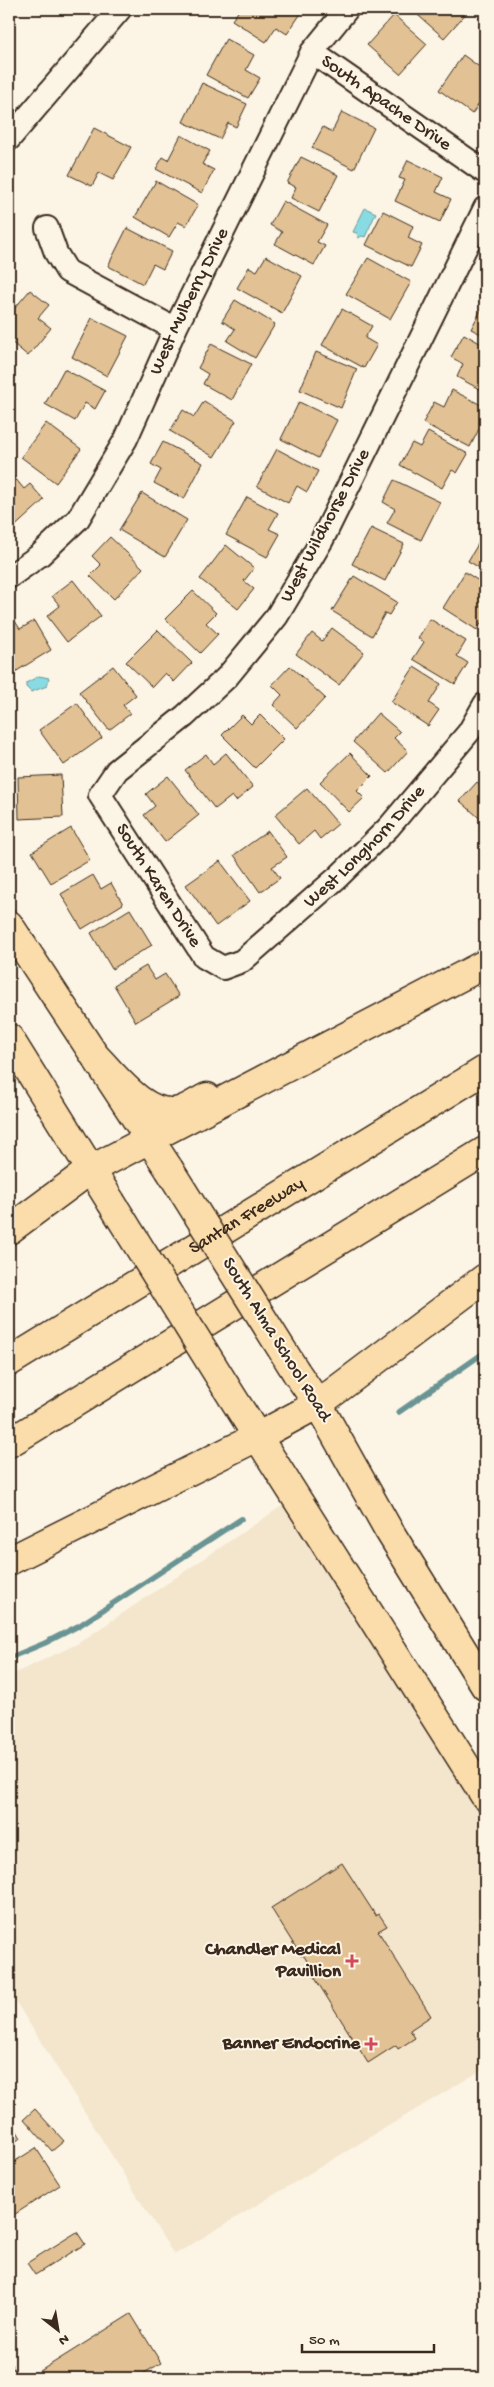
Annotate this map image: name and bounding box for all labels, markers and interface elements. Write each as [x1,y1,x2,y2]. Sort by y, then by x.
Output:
street label: South Apache Drive [316,50,456,157]
street label: West Mulberry Drive [144,224,235,379]
street label: West Wildhorse Drive [276,445,376,607]
street label: West Longhorn Drive [299,781,431,913]
street label: South Karen Drive [110,819,206,952]
street label: Santan Freeway [185,1172,309,1260]
street label: South Alma School Road [216,1254,337,1428]
place label: Chandler Medical Pavillion [204,1939,342,1984]
marker: Chandler Medical Pavillion [345,1954,359,1968]
place label: Banner Endocrine [222,2033,361,2056]
marker: Banner Endocrine [364,2037,378,2051]
north arrow [32,2304,82,2354]
scale bar [302,2322,434,2354]
text: N [55,2329,72,2349]
text: 50 m [309,2332,340,2350]

